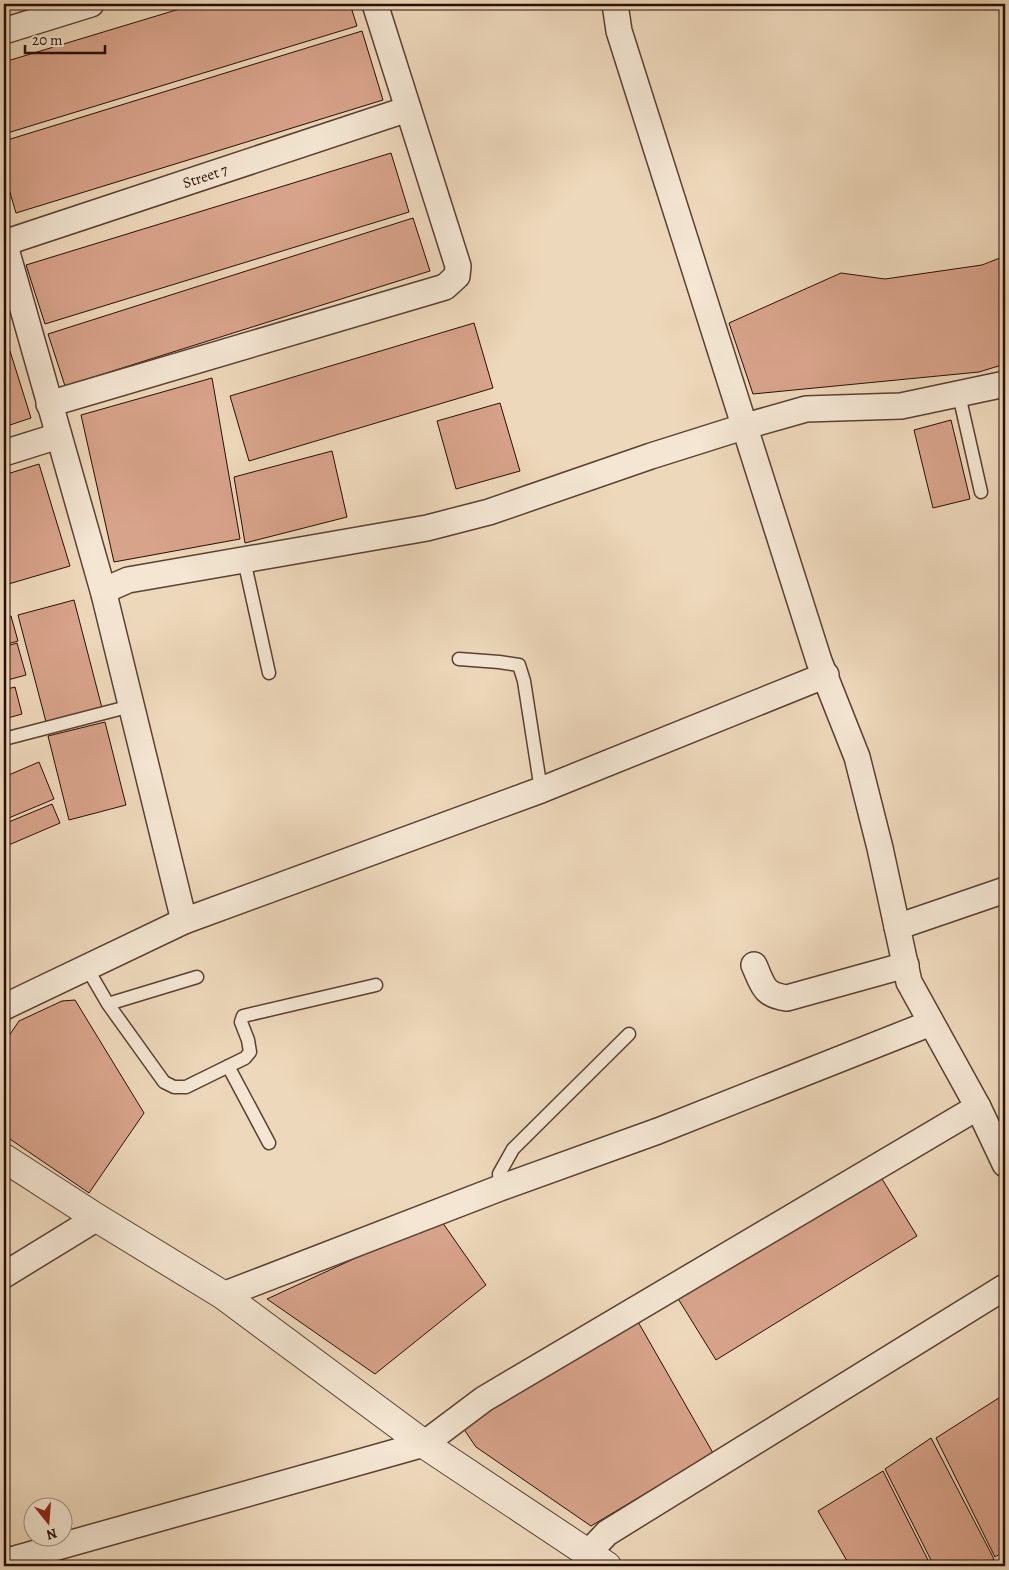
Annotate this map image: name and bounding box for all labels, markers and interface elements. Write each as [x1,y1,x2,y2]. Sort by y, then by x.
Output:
scale bar [25,22,105,54]
text: 20 m [32,30,63,50]
street label: Street 7 [180,159,231,193]
north arrow [22,1498,72,1548]
text: N [44,1523,59,1545]

